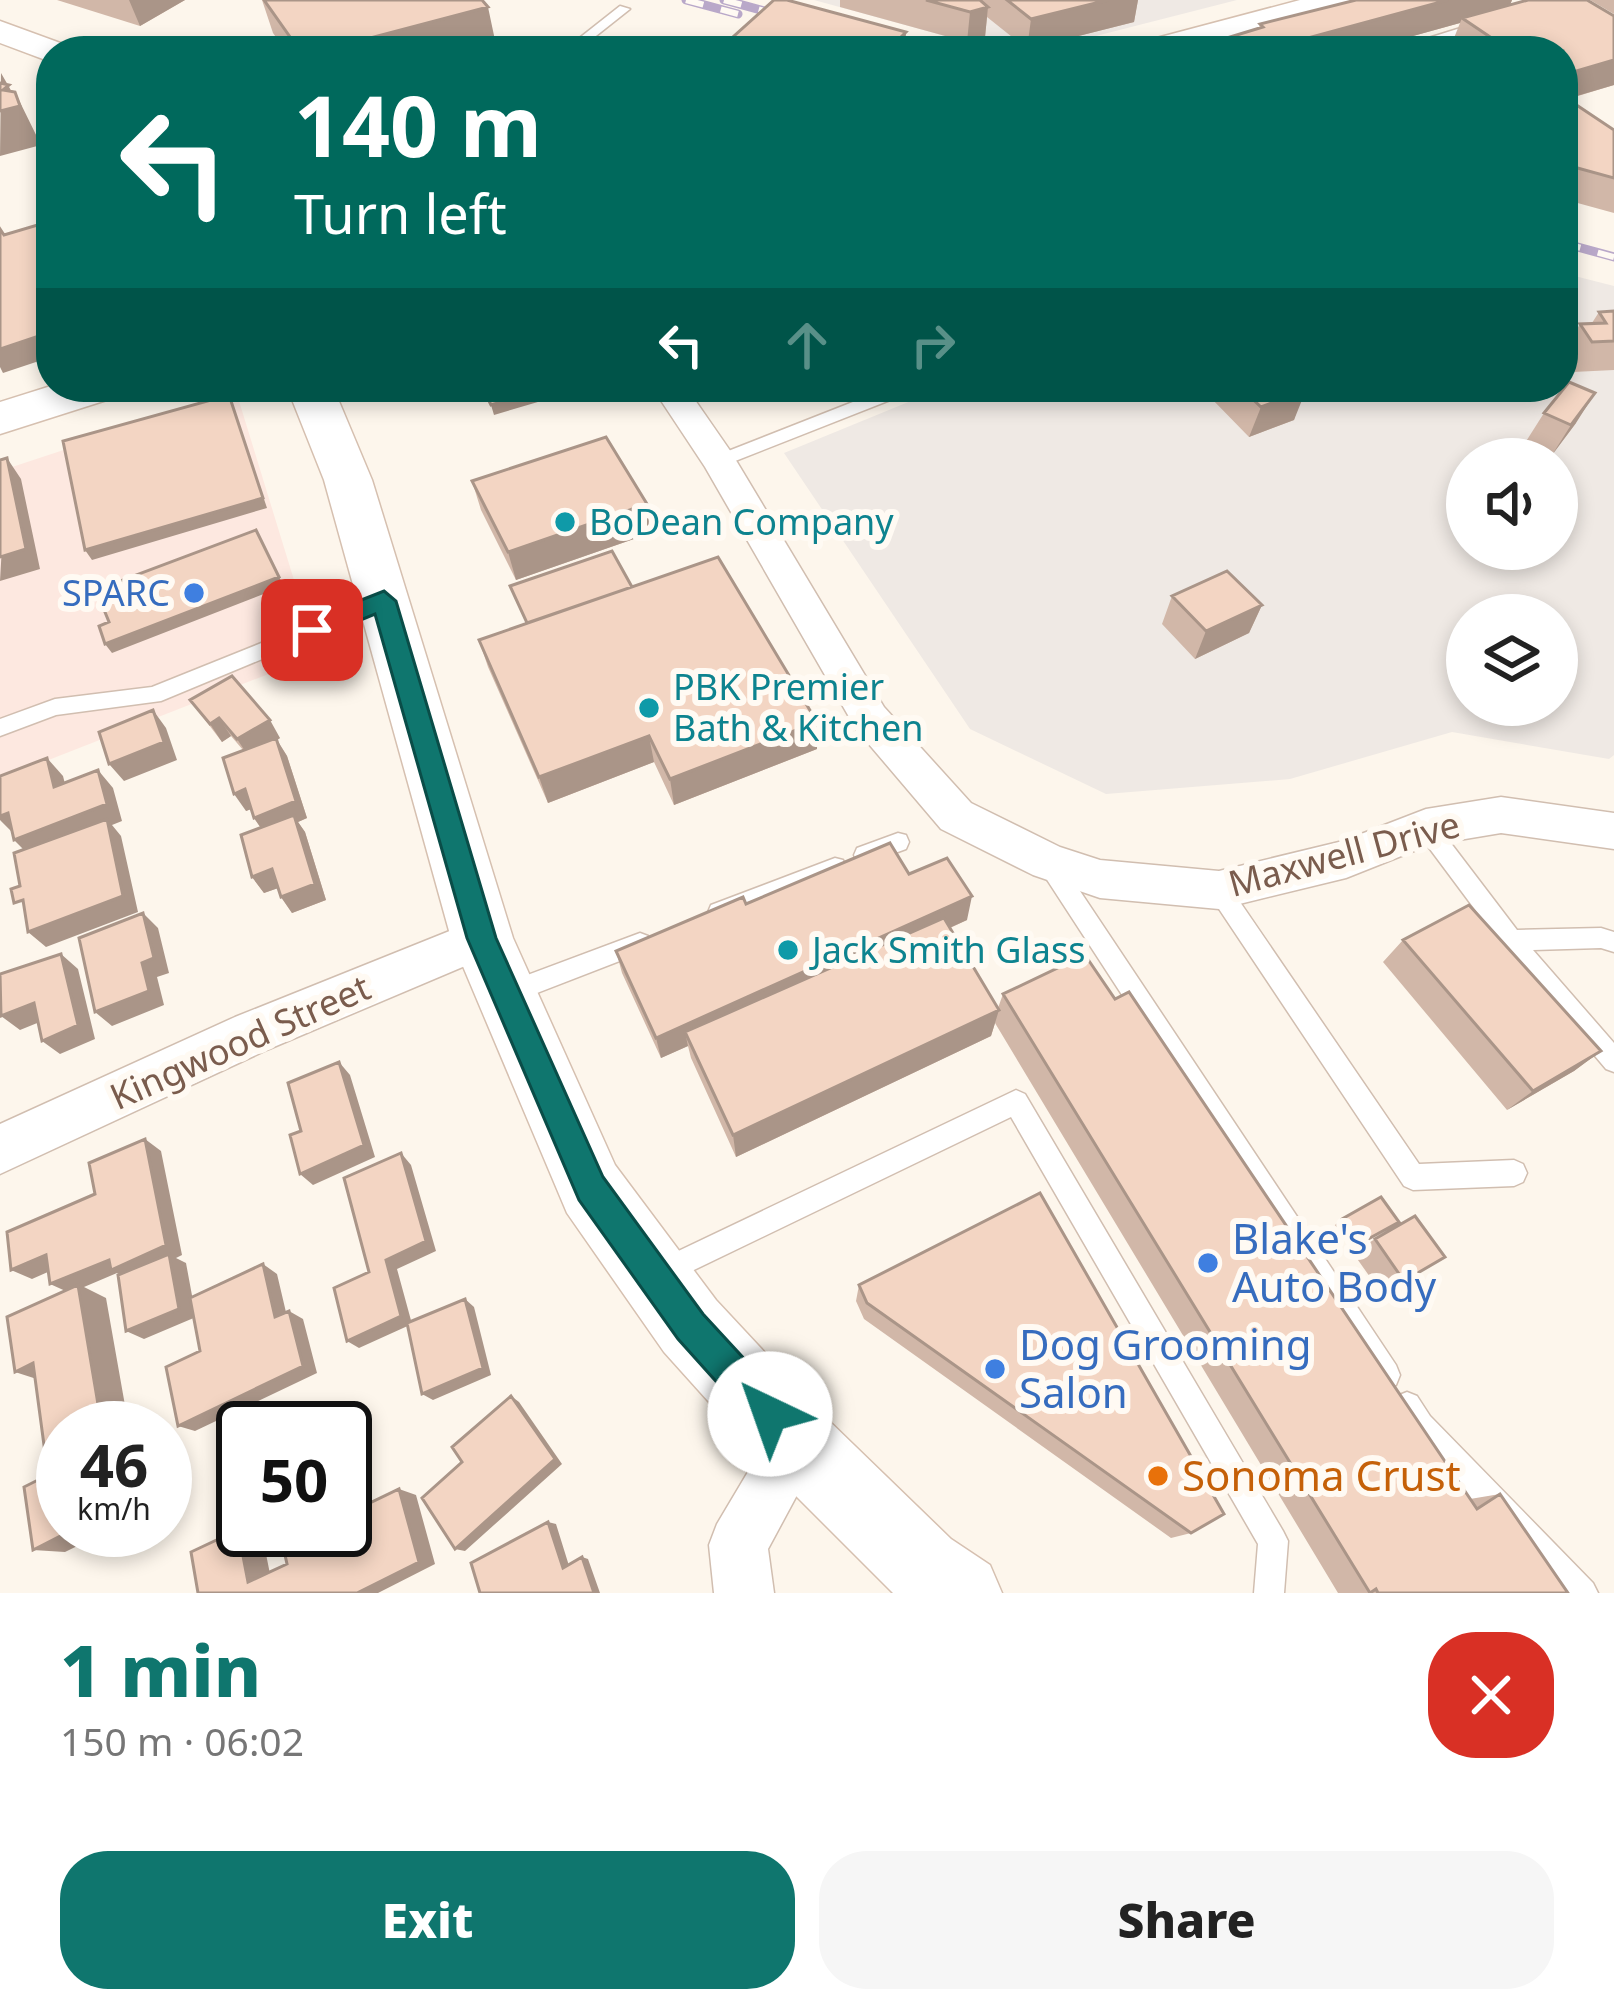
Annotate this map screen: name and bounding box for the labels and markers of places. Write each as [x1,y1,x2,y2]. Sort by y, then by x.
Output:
place label: BoDean Company [589,497,894,546]
marker: BoDean Company [552,509,578,535]
place label: SPARC [62,568,170,617]
pin [261,579,363,681]
marker: SPARC [181,580,207,606]
place label: PBK Premier Bath & Kitchen [673,662,924,752]
marker: PBK Premier Bath & Kitchen [636,695,662,721]
place label: Jack Smith Glass [809,925,1085,974]
marker: Jack Smith Glass [775,937,801,963]
place label: Blake's Auto Body [1232,1209,1437,1314]
marker: Blake's Auto Body [1195,1250,1221,1276]
place label: Dog Grooming Salon [1019,1315,1312,1420]
marker: Dog Grooming Salon [982,1356,1008,1382]
place label: Sonoma Crust [1182,1446,1461,1503]
marker: Sonoma Crust [1145,1463,1171,1489]

